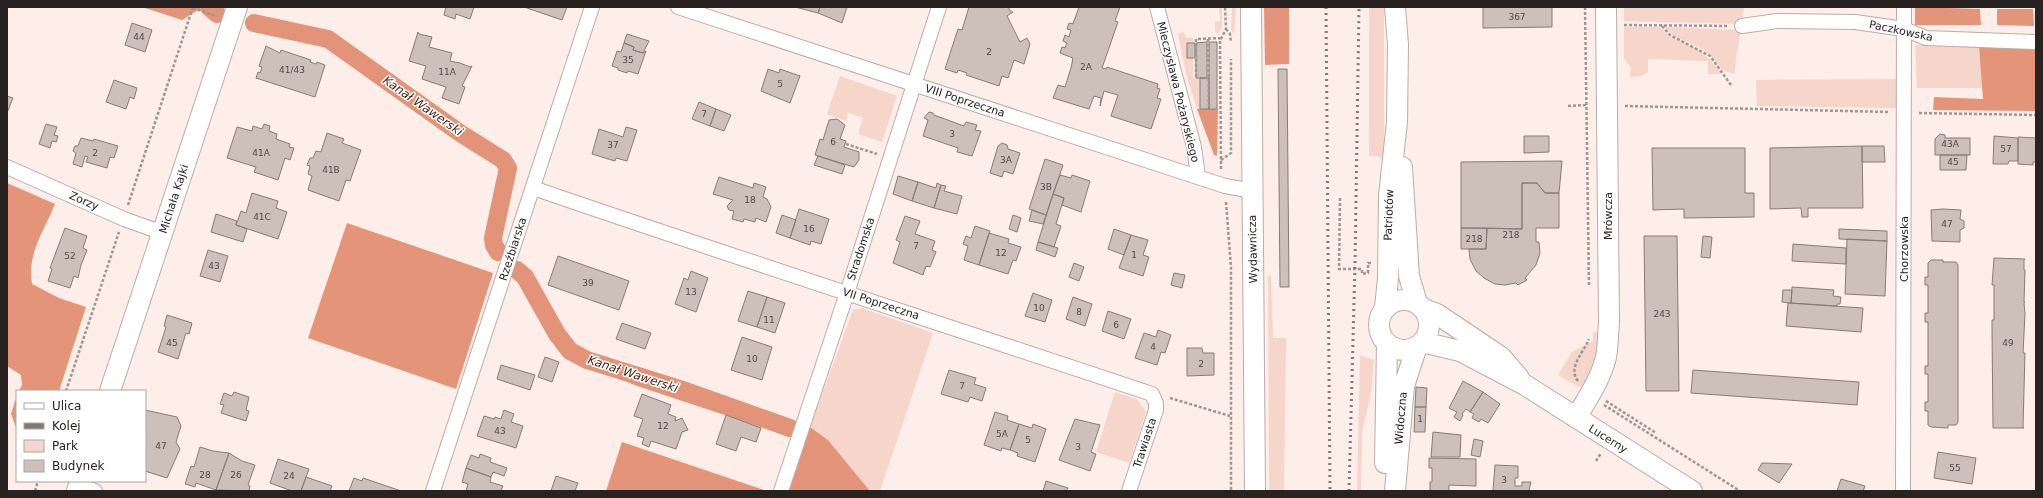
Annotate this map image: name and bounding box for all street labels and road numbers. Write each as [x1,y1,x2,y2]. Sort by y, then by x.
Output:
street label: Paczkowska [1868,18,1934,44]
street label: Mieczysława Pożaryskiego [1154,20,1202,164]
street label: VIII Poprzeczna [923,82,1007,120]
street label: Michała Kajki [157,163,191,235]
street label: Zorzy [67,189,101,213]
street label: Patriotów [1382,189,1396,241]
street label: Mrówcza [1602,192,1615,240]
street label: Wydawnicza [1246,215,1260,283]
street label: Rzeźbiarska [497,216,529,282]
street label: Stradomska [845,216,877,282]
street label: Chorzowska [1898,216,1911,282]
street label: VII Poprzeczna [841,285,921,323]
street label: Widoczna [1392,391,1410,445]
street label: Trawiasta [1130,416,1159,471]
street label: Lucerny [1586,422,1630,456]

